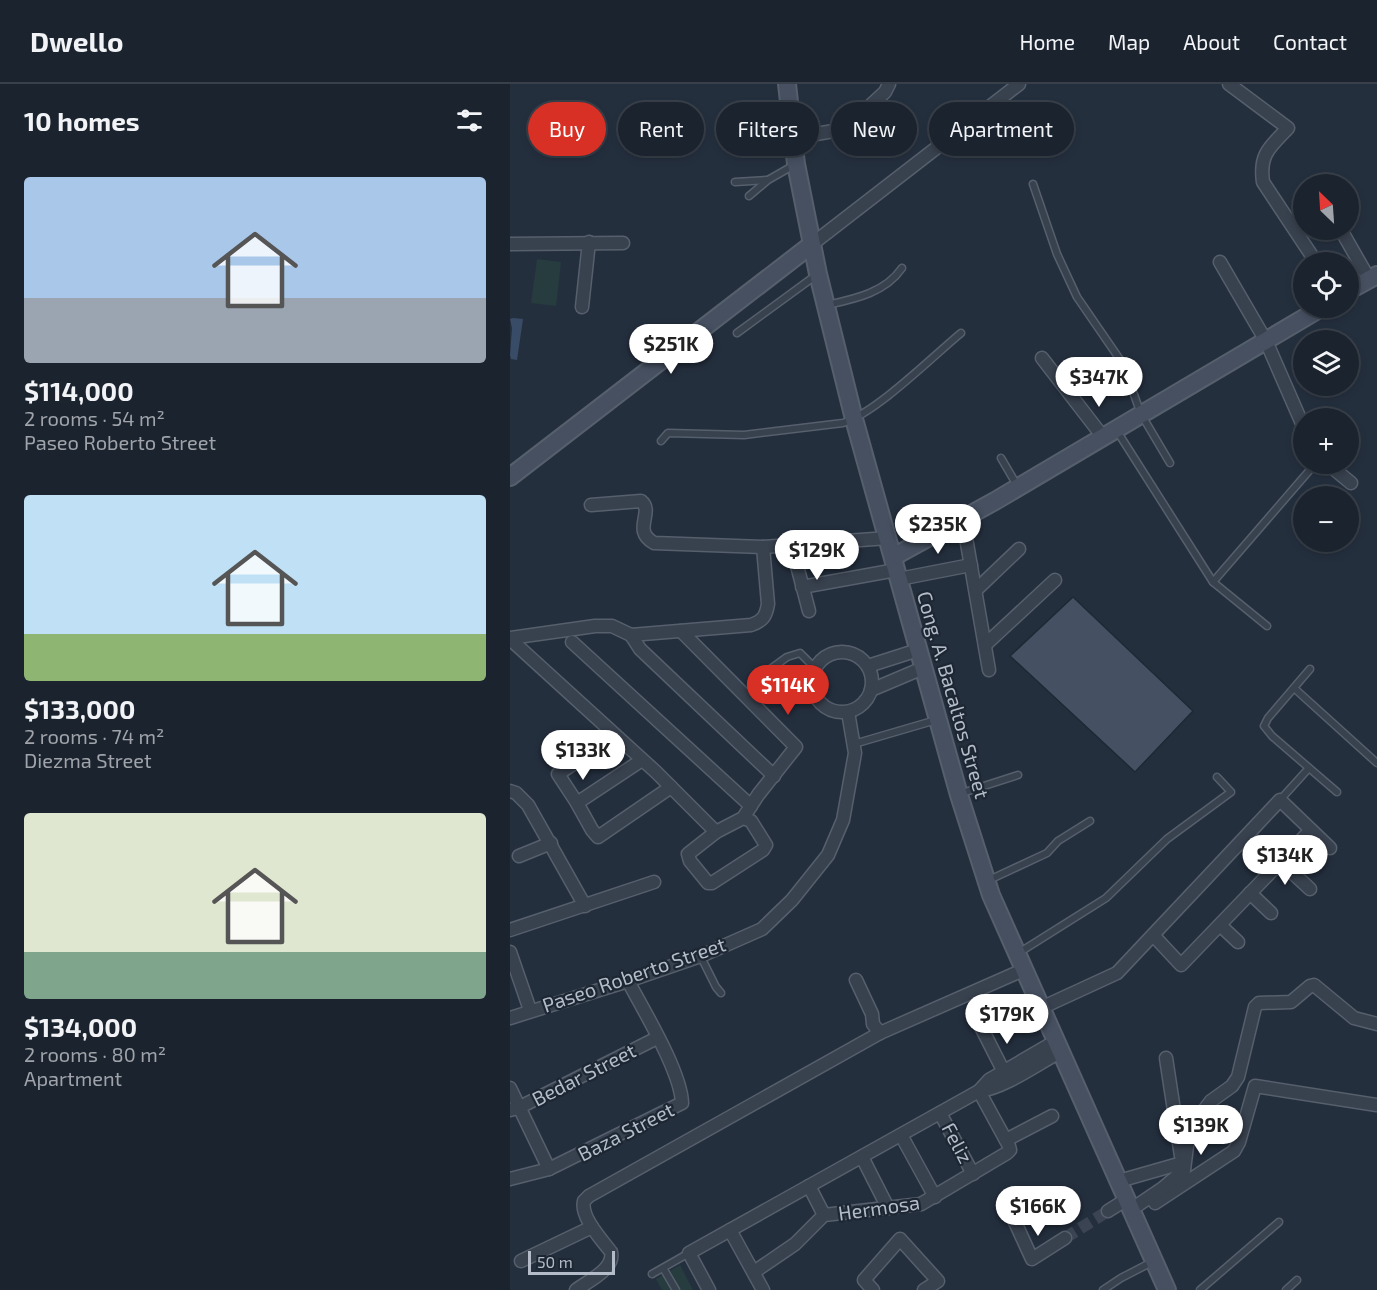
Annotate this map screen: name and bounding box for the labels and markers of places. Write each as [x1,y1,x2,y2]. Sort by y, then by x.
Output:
pin: $251K [629,324,713,375]
pin: $347K [1057,357,1141,408]
pin: $235K [896,504,980,555]
pin: $129K [775,530,859,581]
pin: $114K [746,665,830,716]
pin: $133K [541,730,625,781]
pin: $134K [1243,835,1327,886]
pin: $179K [965,994,1049,1045]
pin: $139K [1159,1105,1243,1156]
pin: $166K [996,1186,1080,1237]

